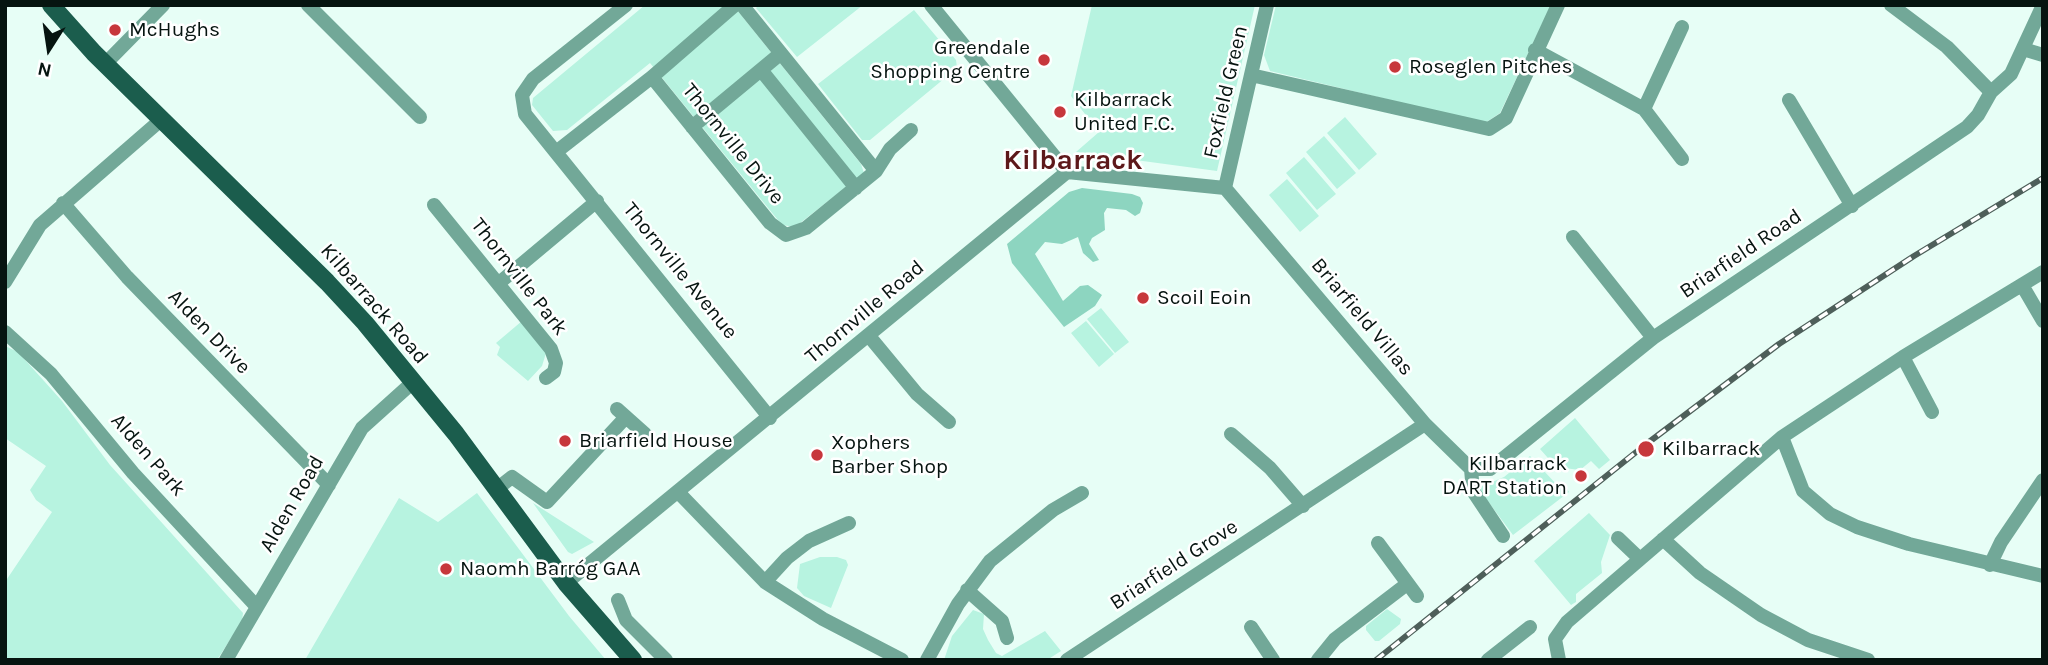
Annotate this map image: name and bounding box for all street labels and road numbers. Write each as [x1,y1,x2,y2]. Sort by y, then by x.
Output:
street label: Foxfield Green [1198,23,1254,161]
street label: Thornville Drive [677,78,789,210]
street label: Thornville Avenue [617,198,743,344]
street label: Briarfield Road [1675,204,1807,304]
street label: Thornville Park [465,213,573,341]
street label: Kilbarrack Road [315,239,433,369]
street label: Briarfield Villas [1305,253,1419,381]
street label: Thornville Road [800,255,930,369]
street label: Alden Drive [162,284,256,380]
street label: Alden Park [105,408,191,502]
street label: Alden Road [254,451,330,557]
street label: Briarfield Grove [1105,514,1243,616]

